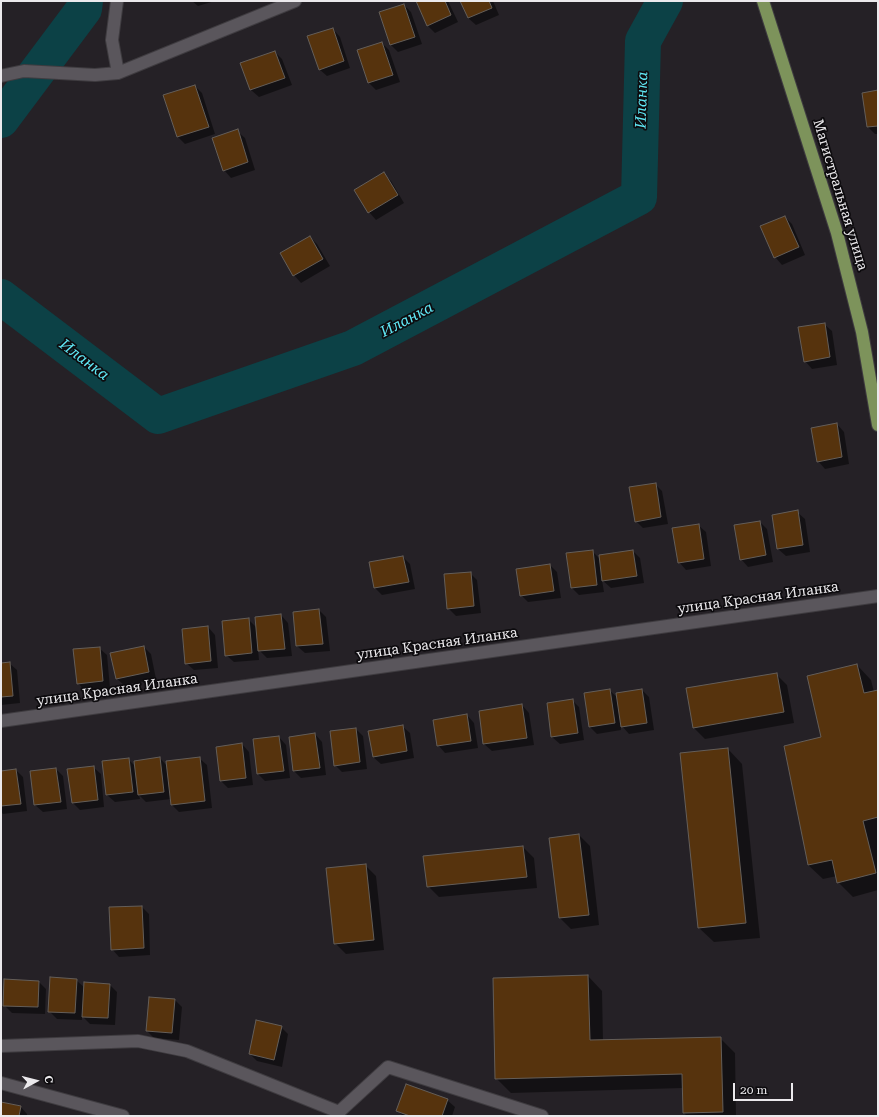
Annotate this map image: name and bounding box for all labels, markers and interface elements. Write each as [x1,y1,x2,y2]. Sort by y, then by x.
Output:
water label: Иланка [632,71,652,129]
street label: Магистральная улица [809,117,871,273]
water label: Иланка [378,299,436,341]
water label: Иланка [56,336,112,384]
street label: улица Красная Иланка [676,578,840,618]
street label: улица Красная Иланка [355,624,519,664]
street label: улица Красная Иланка [35,670,199,710]
north arrow [16,1061,56,1101]
text: С [41,1075,55,1084]
scale bar [735,1075,795,1101]
text: 20 m [740,1083,767,1097]

